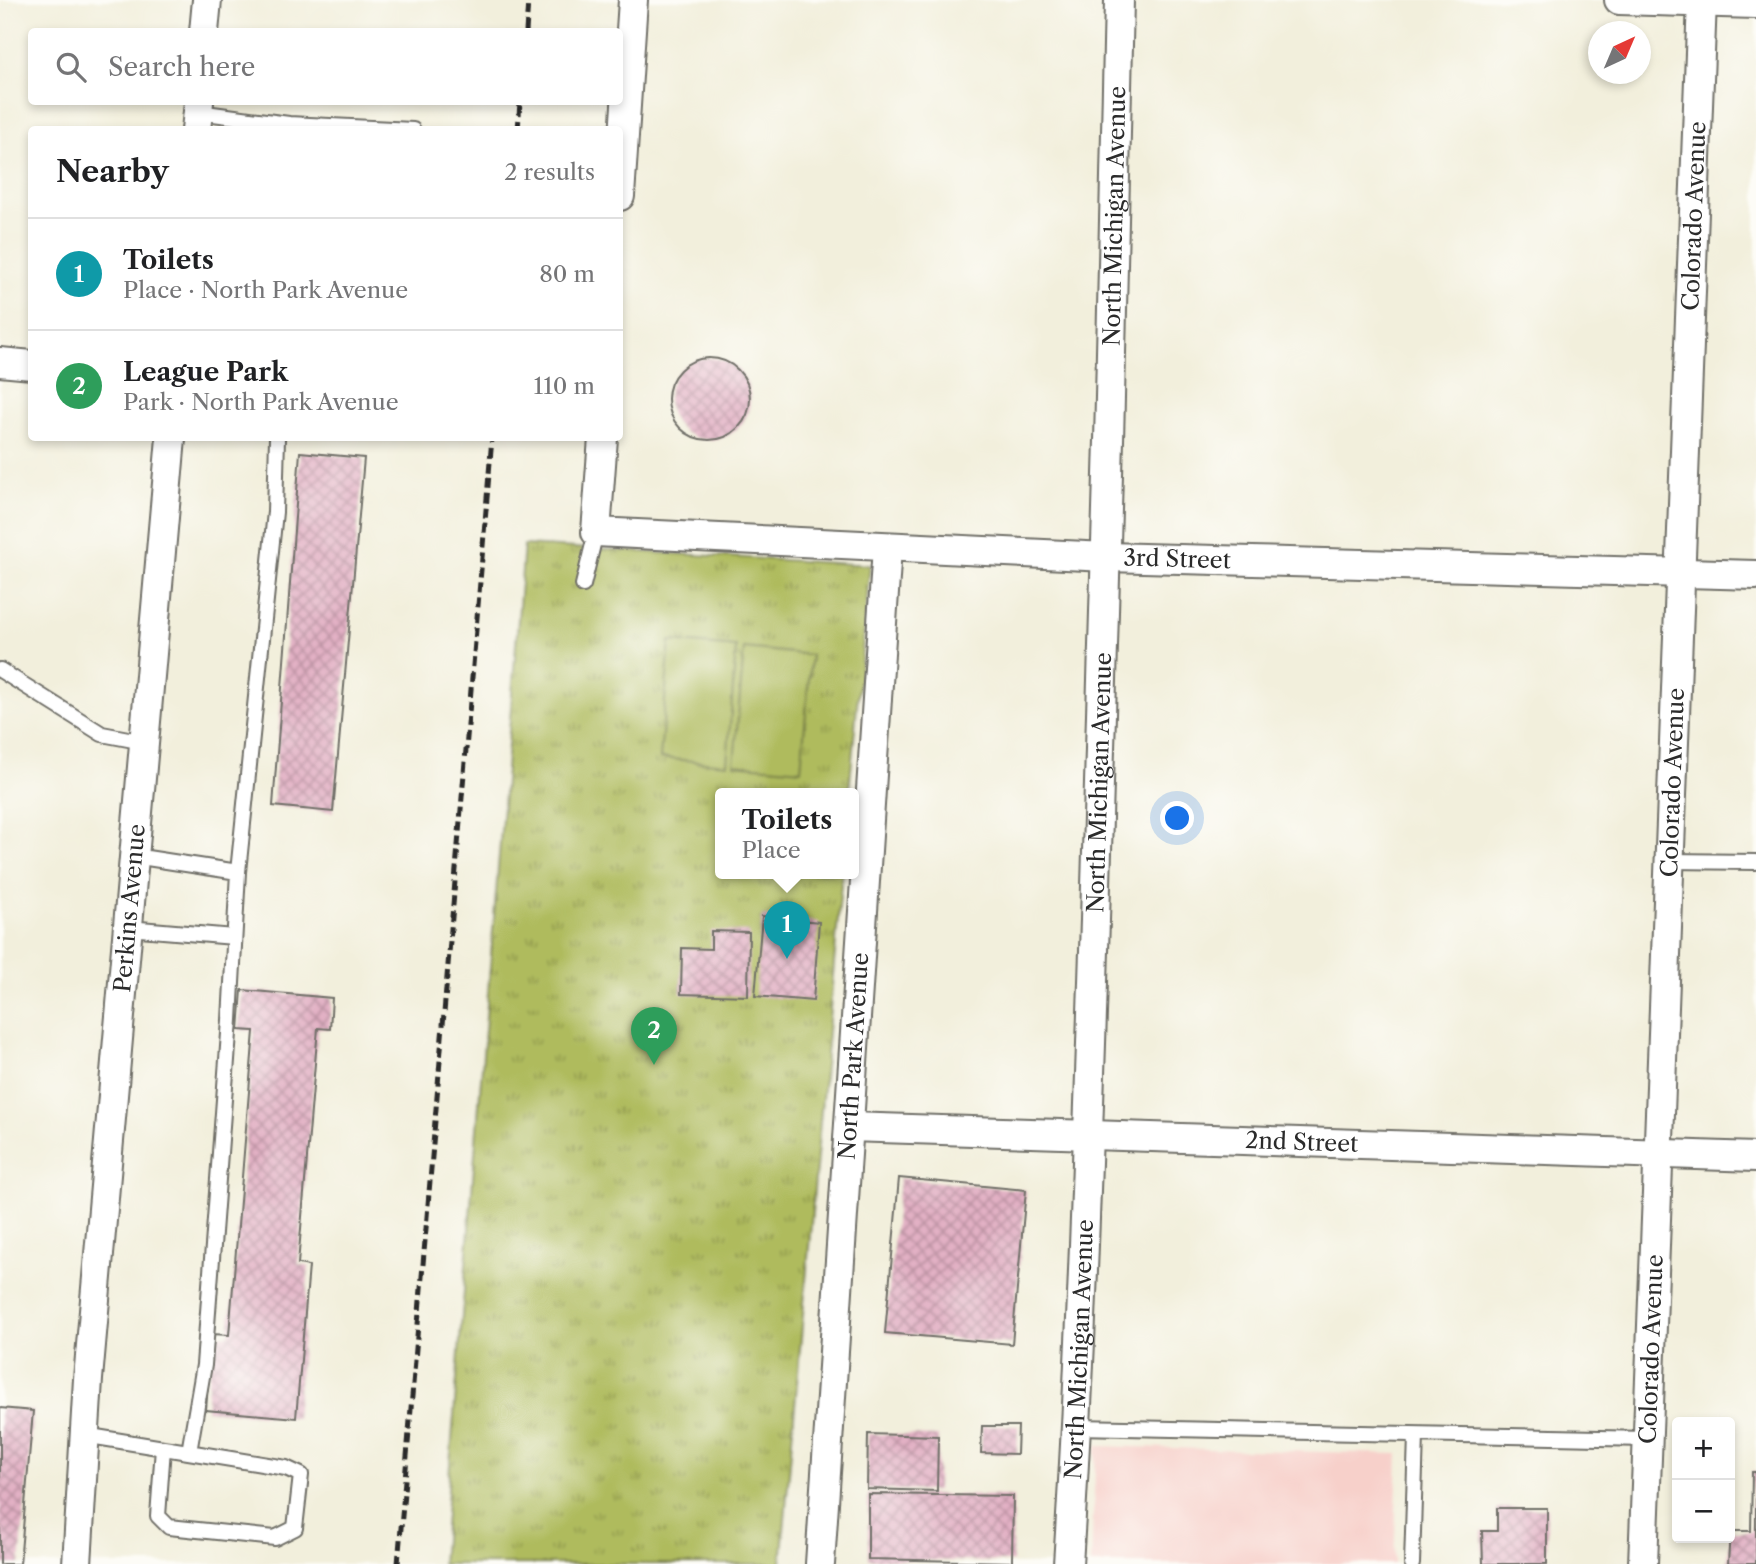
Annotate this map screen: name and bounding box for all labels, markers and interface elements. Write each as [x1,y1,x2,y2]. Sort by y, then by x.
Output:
north arrow [1588,21,1651,84]
search box [28,28,623,105]
icon: search [52,48,90,86]
text: Search here [108,51,255,83]
street label: North Michigan Avenue [1097,86,1131,346]
street label: Colorado Avenue [1676,121,1711,311]
text: Nearby [56,153,169,190]
text: 2 results [504,158,595,186]
text: Toilets [123,244,214,276]
text: 1 [74,260,84,288]
text: 80 m [539,260,595,288]
text: Place · North Park Avenue [123,276,408,304]
text: League Park [123,356,288,388]
text: 2 [72,372,86,400]
text: 110 m [534,372,595,400]
text: Park · North Park Avenue [123,388,399,416]
street label: 3rd Street [1123,543,1231,574]
street label: North Michigan Avenue [1081,652,1117,913]
street label: Colorado Avenue [1655,687,1690,878]
popup [715,788,859,879]
your location [1160,801,1194,835]
text: Toilets [742,804,832,836]
street label: Perkins Avenue [108,823,151,994]
text: Place [742,836,801,864]
pin: 1 [764,901,810,959]
street label: North Park Avenue [833,952,874,1161]
pin: 2 [631,1007,677,1065]
street label: 2nd Street [1245,1126,1359,1158]
street label: North Michigan Avenue [1059,1219,1099,1480]
street label: Colorado Avenue [1634,1254,1669,1444]
map controls [1672,1417,1735,1543]
button: + [1672,1417,1735,1480]
button: − [1672,1480,1735,1543]

